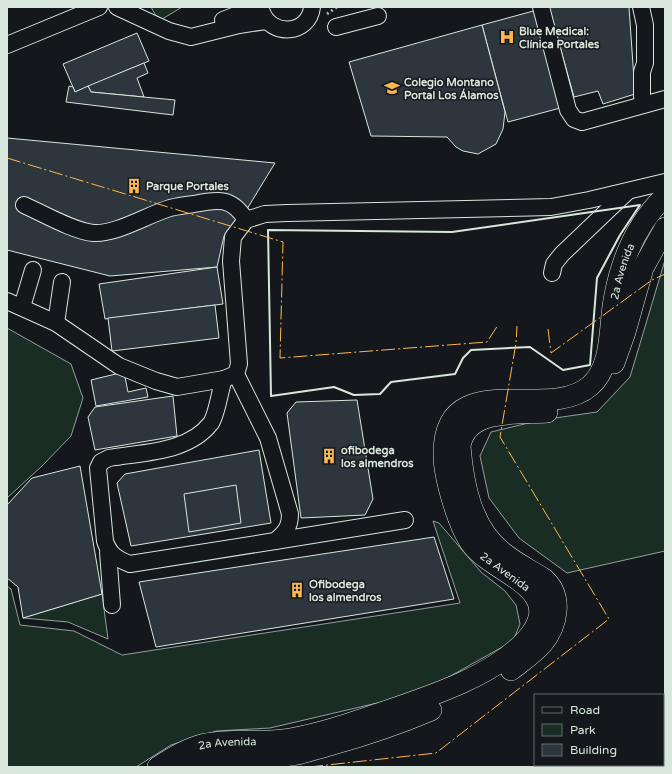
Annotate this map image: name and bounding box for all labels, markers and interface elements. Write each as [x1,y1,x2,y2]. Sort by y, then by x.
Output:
place label: Blue Medical: Clínica Portales [519,25,600,51]
hospital icon: Blue Medical: Clínica Portales [498,28,516,46]
place label: Colegio Montano Portal Los Álamos [404,76,499,102]
school or university icon: Colegio Montano Portal Los Álamos [383,79,401,97]
building icon: Parque Portales [125,177,143,195]
place label: Parque Portales [146,180,230,194]
street label: 2a Avenida [608,241,637,301]
place label: ofibodega los almendros [341,444,414,470]
building icon: ofibodega los almendros [320,447,338,465]
street label: 2a Avenida [478,550,532,594]
place label: Ofibodega los almendros [309,578,382,604]
building icon: Ofibodega los almendros [288,581,306,599]
legend [534,694,664,766]
text: Road [570,703,600,717]
text: Park [570,723,596,737]
street label: 2a Avenida [197,735,257,752]
text: Building [570,743,617,757]

